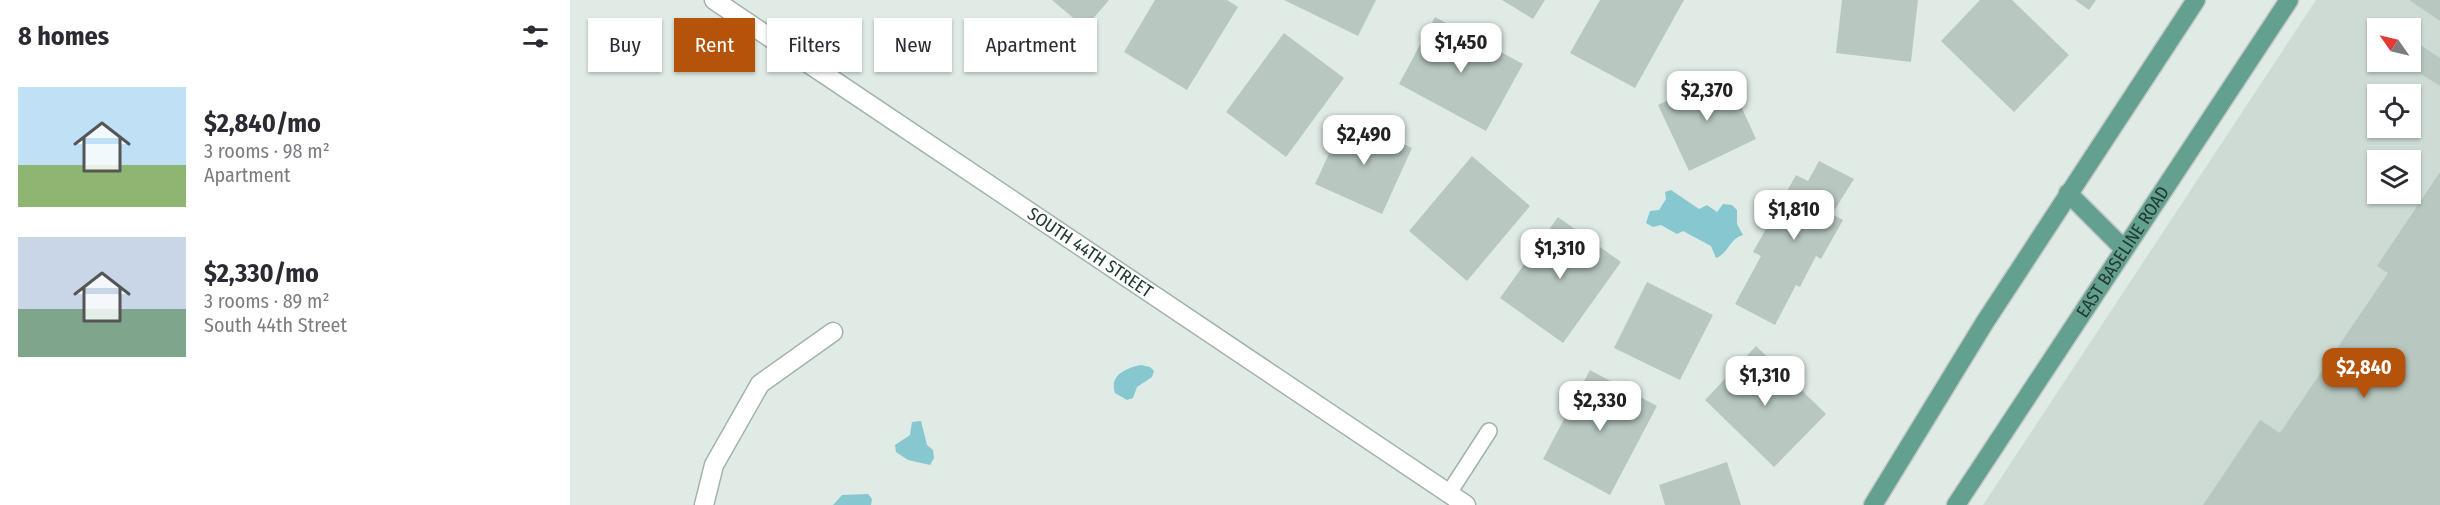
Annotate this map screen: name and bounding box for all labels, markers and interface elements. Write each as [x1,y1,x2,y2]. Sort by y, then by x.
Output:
chip: Buy [588,18,662,72]
chip: Rent [674,18,755,72]
chip: Filters [767,18,862,72]
chip: New [874,18,952,72]
chip: Apartment [964,18,1097,72]
north arrow [2367,18,2421,72]
map controls [2367,18,2421,204]
icon: filters [519,20,552,53]
text: 8 homes [18,21,109,52]
pin: $1,450 [1412,23,1510,74]
text: $1,450 [1435,30,1487,54]
pin: $2,370 [1658,71,1756,122]
text: $2,370 [1681,78,1733,102]
button: locate [2367,84,2421,138]
text: $2,840/mo [204,108,321,139]
icon: home [66,111,138,183]
pin: $2,490 [1315,115,1413,166]
text: $2,490 [1337,122,1391,146]
text: 3 rooms · 98 m² [204,139,330,163]
button: layers [2367,150,2421,204]
text: Apartment [204,163,291,187]
street label: EAST BASELINE ROAD [2072,182,2174,322]
pin: $1,810 [1745,190,1843,241]
text: $1,810 [1768,197,1820,221]
street label: SOUTH 44TH STREET [1023,203,1157,303]
pin: $1,310 [1511,229,1609,280]
text: $1,310 [1535,236,1585,260]
text: $2,330/mo [204,258,319,289]
icon: home [66,261,138,333]
text: 3 rooms · 89 m² [204,289,329,313]
text: South 44th Street [204,313,347,337]
pin: $2,840 [2315,348,2413,399]
text: $2,840 [2336,355,2392,379]
pin: $1,310 [1716,356,1814,407]
text: $1,310 [1740,363,1790,387]
pin: $2,330 [1551,381,1649,432]
text: $2,330 [1573,388,1627,412]

